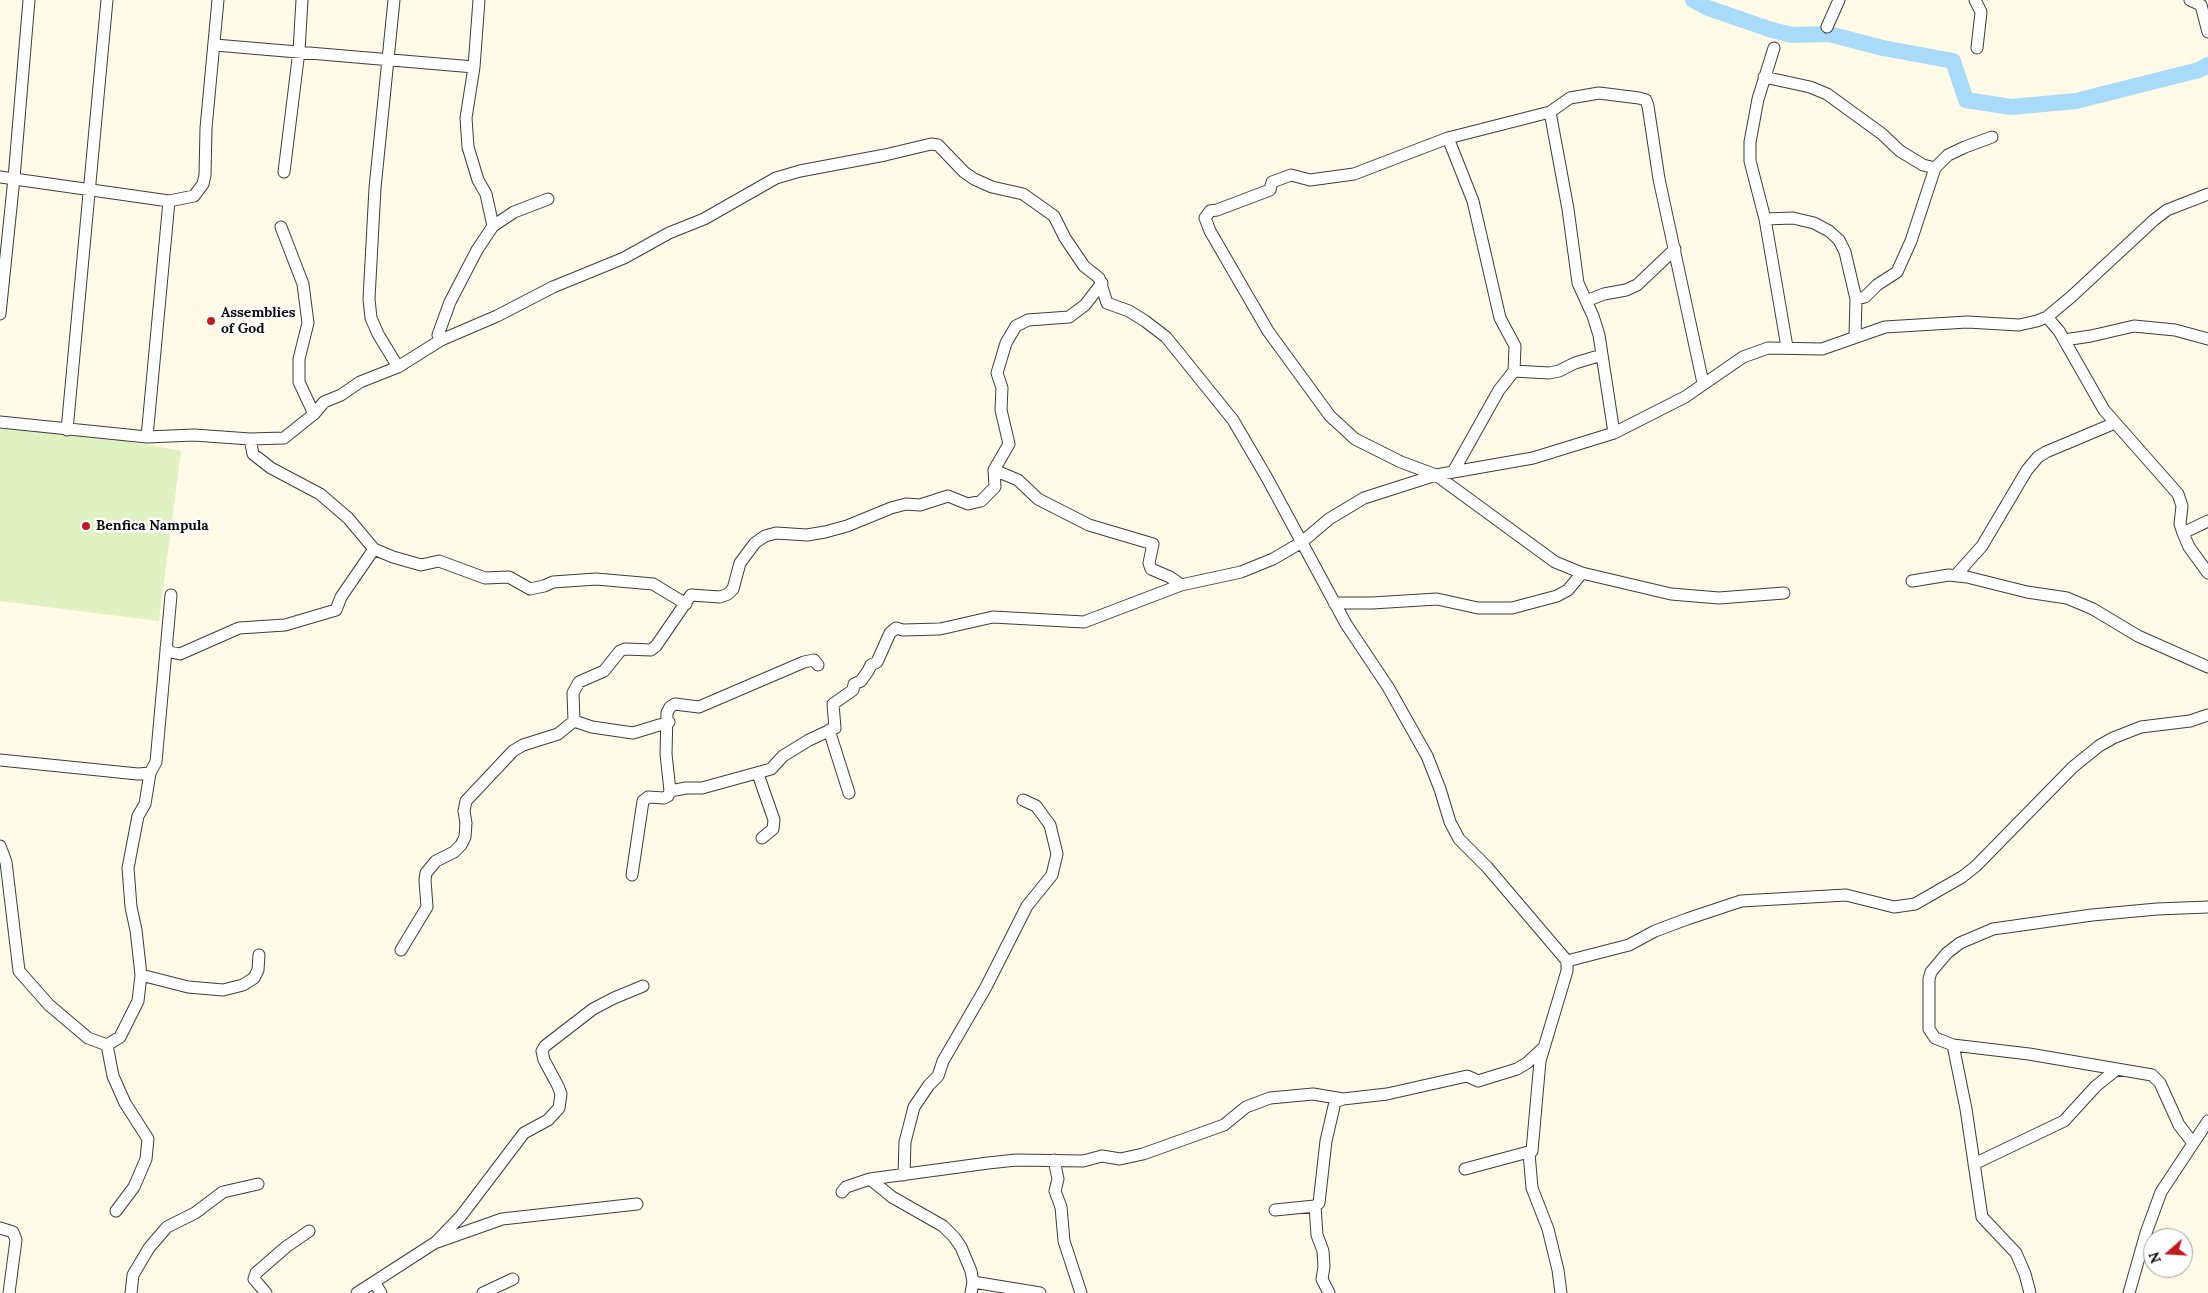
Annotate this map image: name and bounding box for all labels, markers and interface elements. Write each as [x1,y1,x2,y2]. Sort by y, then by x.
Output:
place label: Assemblies of God [221,305,295,338]
marker: Assemblies of God [205,315,217,327]
place label: Benfica Nampula [96,518,209,534]
marker: Benfica Nampula [80,520,92,532]
north arrow [2143,1228,2193,1278]
text: N [2144,1250,2165,1266]

